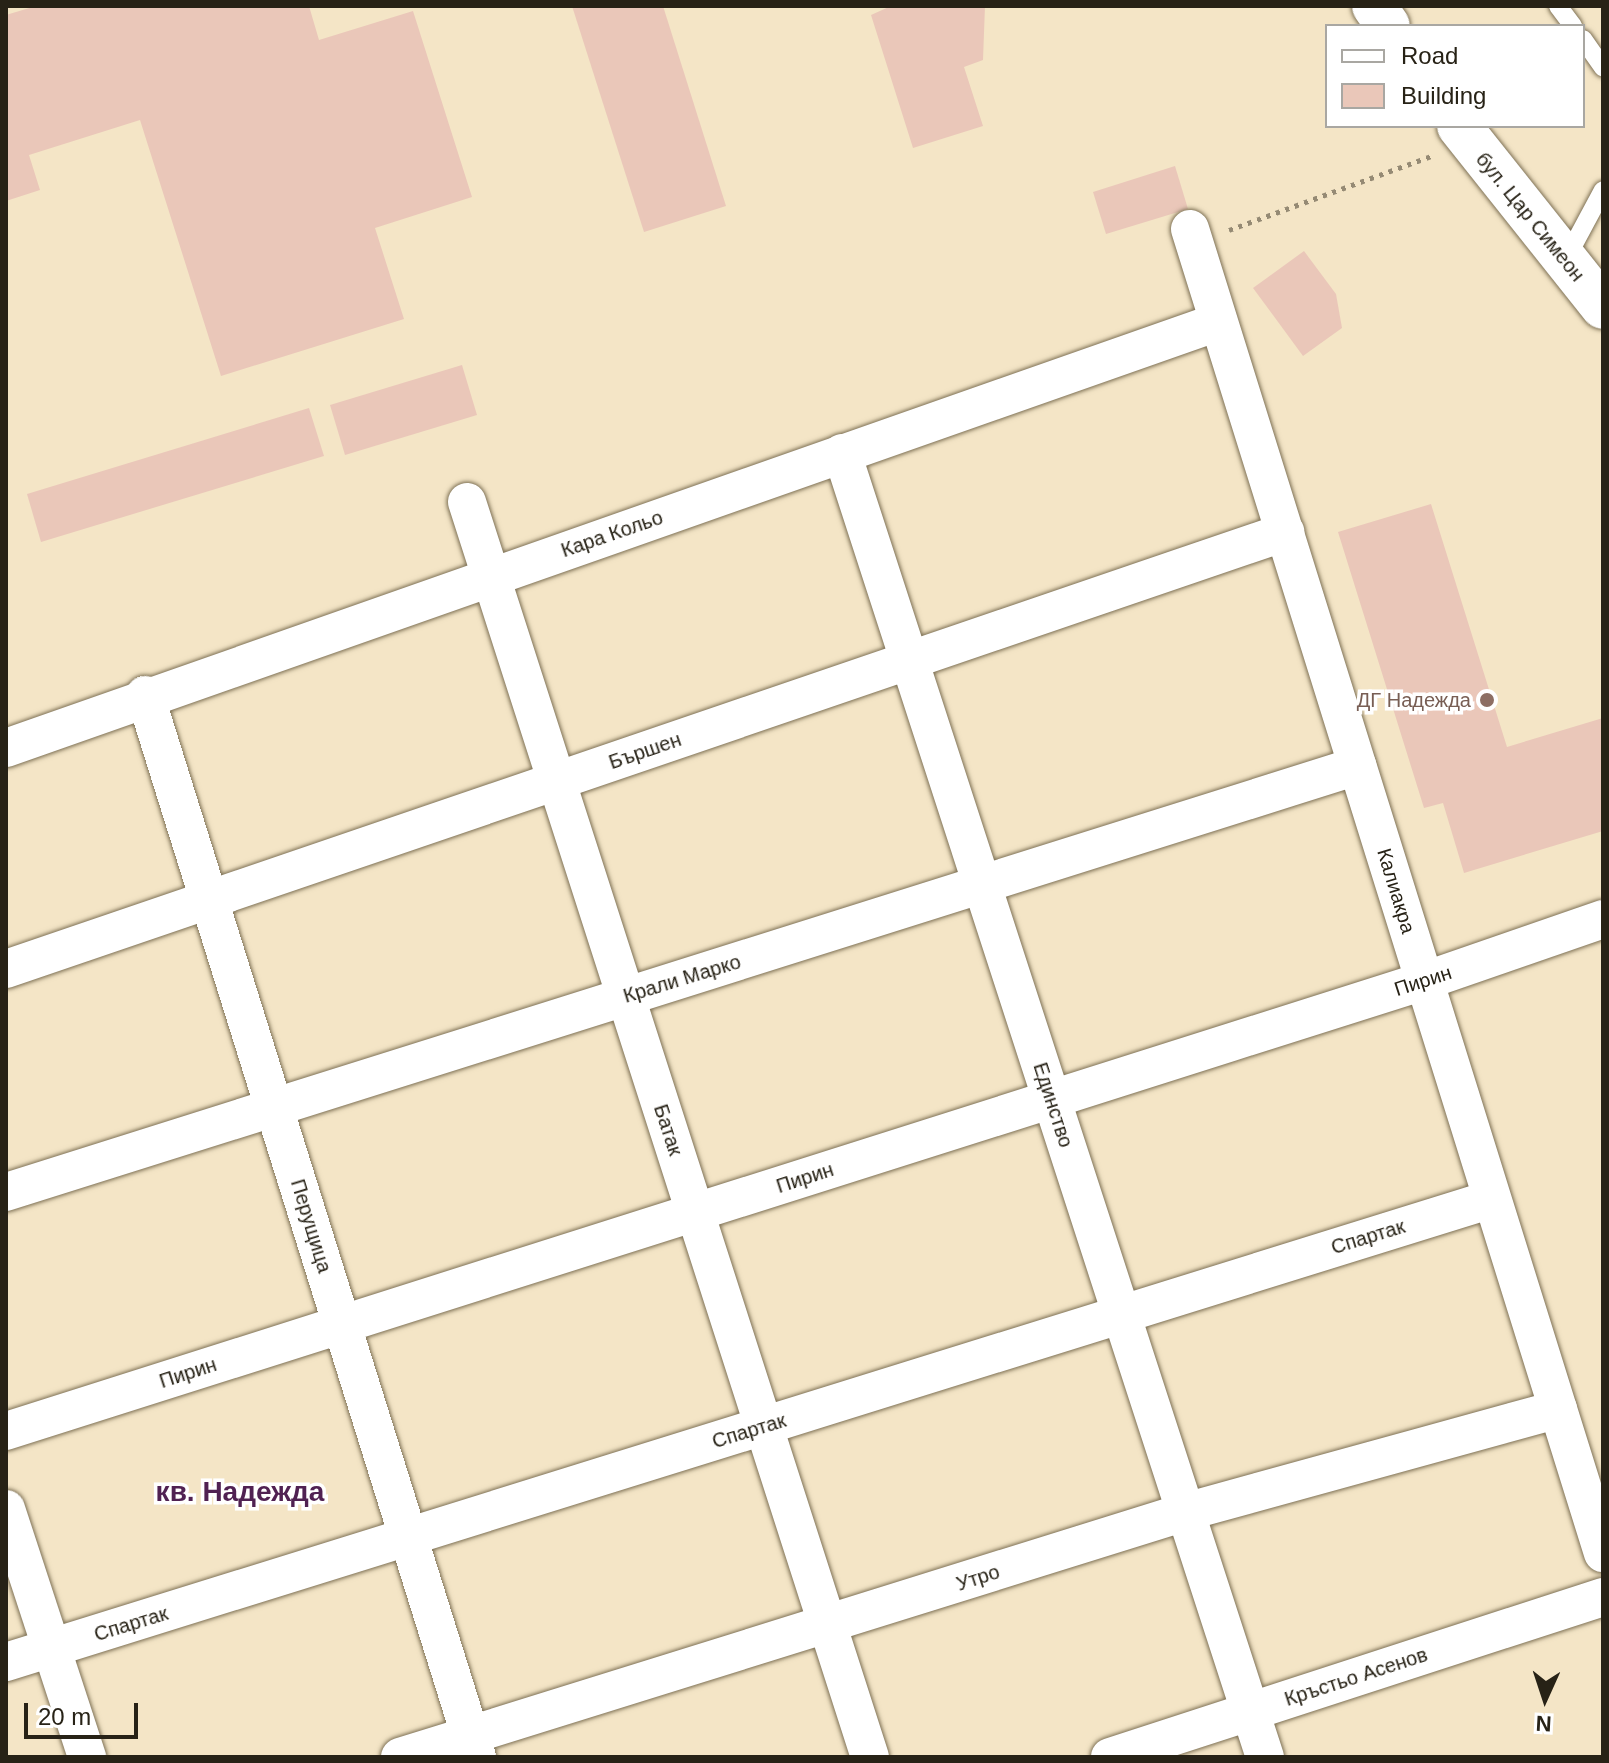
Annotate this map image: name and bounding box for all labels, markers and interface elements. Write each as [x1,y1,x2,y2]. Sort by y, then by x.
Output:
legend [1325,24,1585,128]
text: Road [1401,42,1458,69]
text: Building [1401,82,1486,109]
street label: бул. Цар Симеон [1471,148,1589,286]
street label: Кара Кольо [558,505,666,563]
place label: ДГ Надежда [1357,688,1471,712]
marker: ДГ Надежда [1478,691,1496,709]
street label: Бършен [606,727,684,775]
street label: Калиакра [1372,846,1420,936]
street label: Крали Марко [620,950,744,1008]
street label: Пирин [1391,960,1455,1002]
street label: Единство [1028,1059,1078,1151]
street label: Батак [648,1101,688,1159]
street label: Пирин [773,1157,837,1199]
street label: Перущица [285,1176,337,1276]
street label: Спартак [1328,1214,1408,1260]
street label: Пирин [156,1352,220,1394]
street label: Спартак [709,1408,789,1454]
district label: кв. Надежда [156,1475,324,1509]
street label: Утро [953,1560,1003,1596]
street label: Спартак [91,1601,171,1647]
street label: Кръстьо Асенов [1282,1643,1430,1711]
north arrow [1505,1659,1585,1739]
scale bar [28,1687,142,1737]
text: 20 m [38,1703,91,1730]
text: N [1535,1711,1552,1736]

